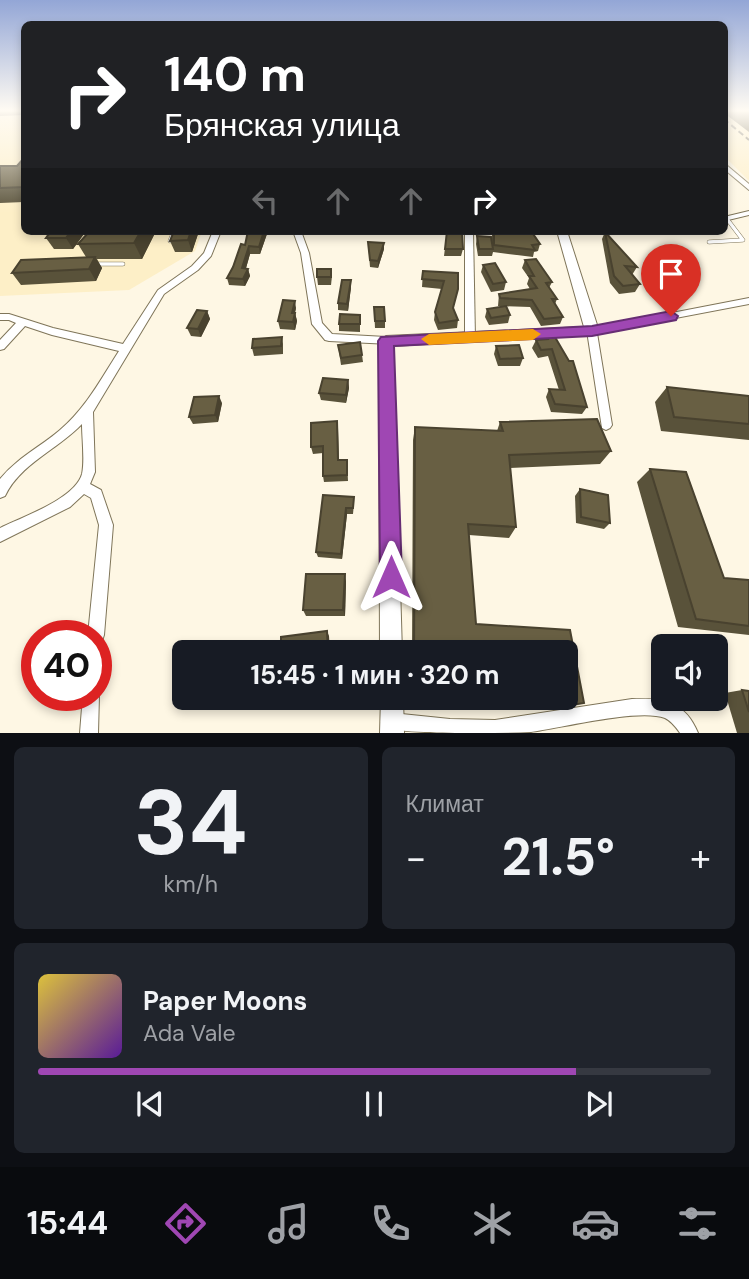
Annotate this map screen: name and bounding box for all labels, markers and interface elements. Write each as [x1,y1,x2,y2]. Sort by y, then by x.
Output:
text: 140 m [164,42,306,106]
icon: right [49,49,140,140]
text: Брянская улица [164,104,400,146]
icon: left [246,182,284,220]
icon: ahead [319,182,357,220]
icon: ahead [392,182,430,220]
icon: right [465,182,503,220]
pin [641,244,701,316]
icon: arrive [652,255,690,293]
position arrow [354,540,428,614]
speed limit sign: 40 [21,620,112,711]
map controls [651,634,728,711]
button: sound [651,634,728,711]
text: 15:45 · 1 мин · 320 m [251,658,499,692]
text: 34 [134,764,248,882]
text: Климат [406,789,484,819]
text: 21.5° [502,823,615,891]
text: − [406,833,426,883]
text: + [690,833,711,883]
text: km/h [164,869,218,899]
text: Paper Moons [143,984,307,1018]
text: Ada Vale [143,1018,236,1048]
icon: previous [131,1085,169,1123]
icon: pause [355,1085,393,1123]
icon: next [580,1085,618,1123]
icon: directions [161,1199,210,1248]
icon: music [264,1199,313,1248]
icon: phone [366,1199,415,1248]
icon: climate [468,1199,517,1248]
icon: car [571,1199,620,1248]
icon: filters [673,1199,722,1248]
text: 15:44 [27,1202,108,1244]

